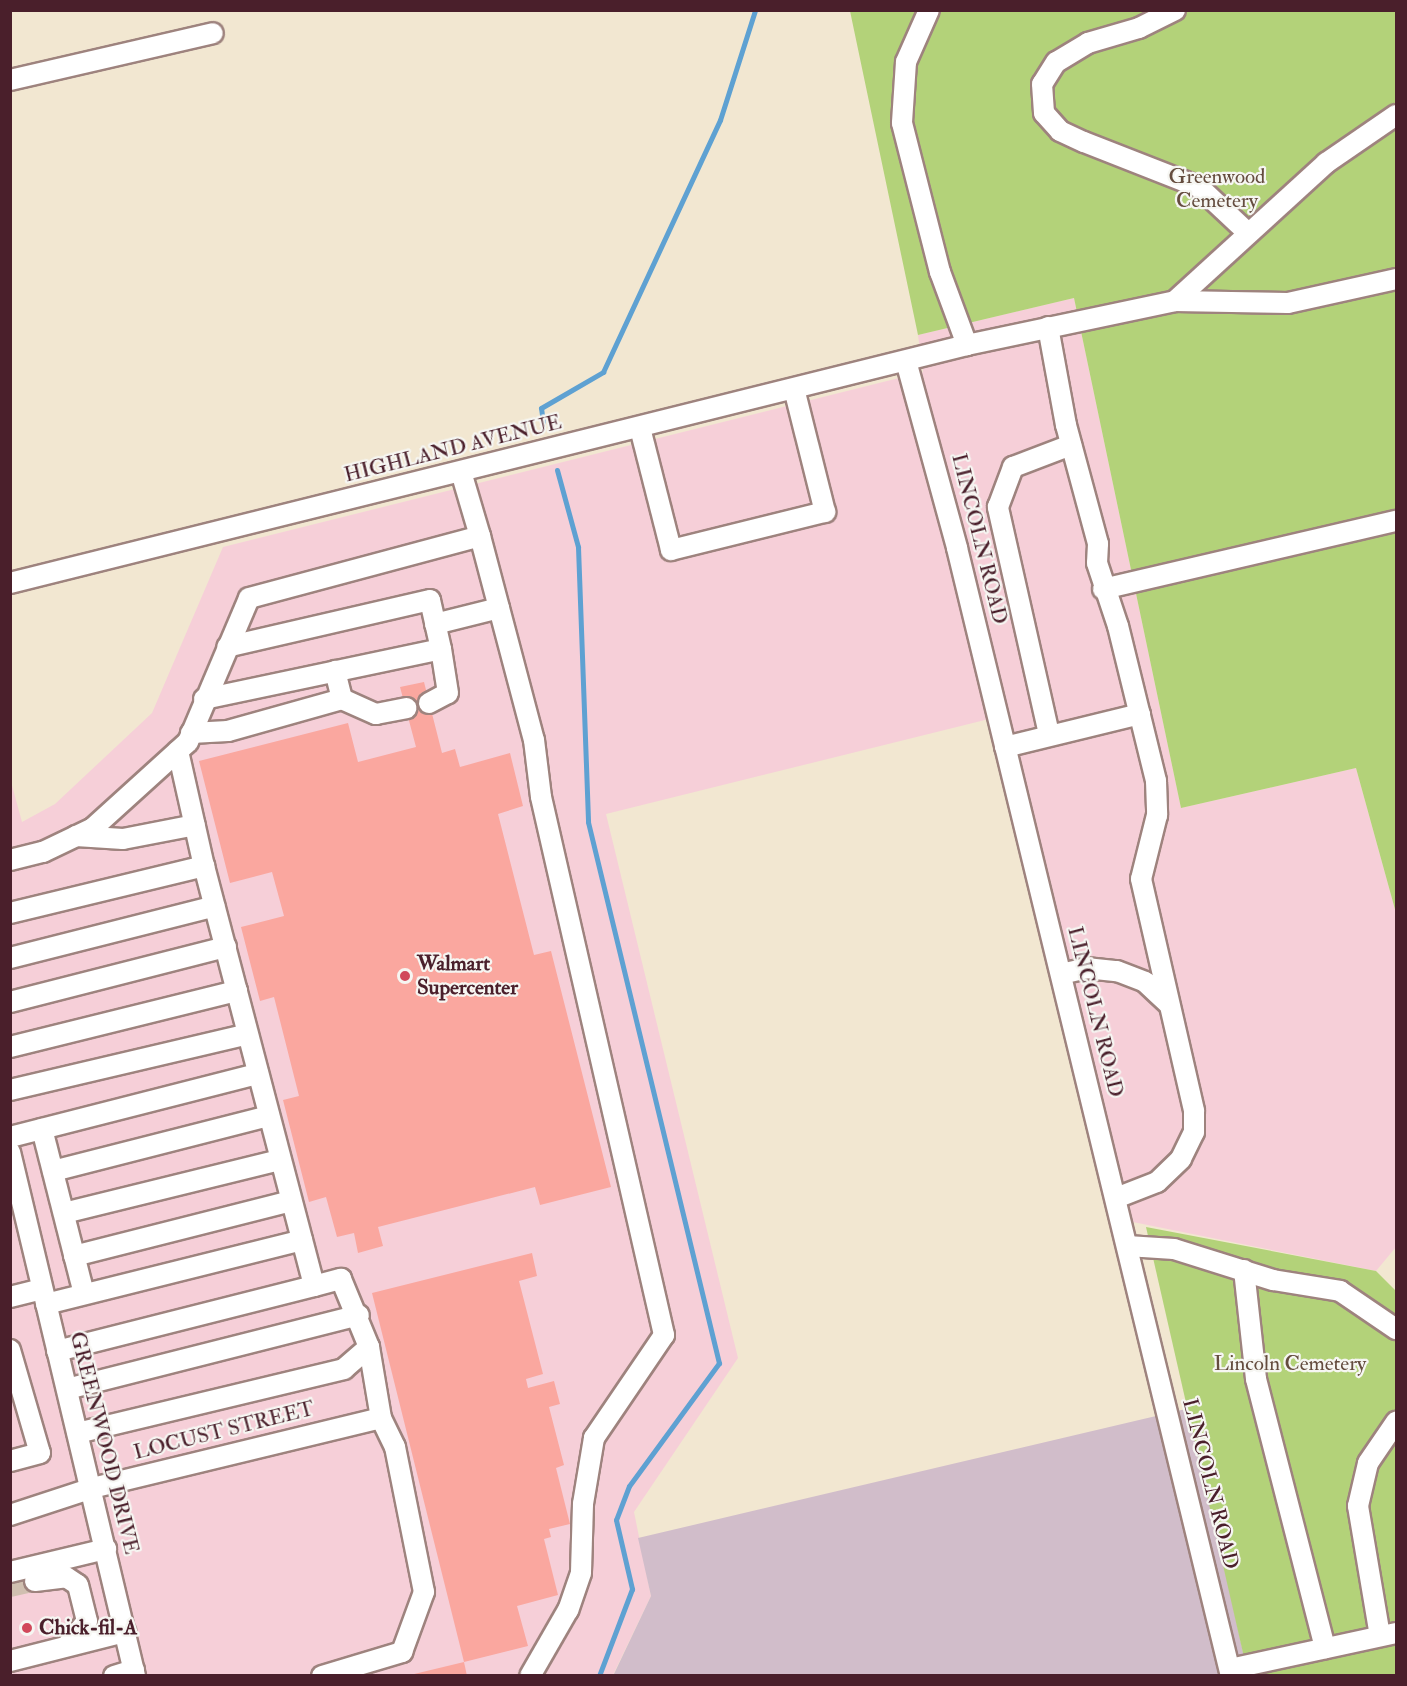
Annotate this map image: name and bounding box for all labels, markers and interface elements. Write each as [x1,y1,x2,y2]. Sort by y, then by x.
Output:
park label: Greenwood Cemetery [1169,164,1265,214]
street label: HIGHLAND AVENUE [342,410,564,488]
street label: LINCOLN ROAD [946,451,1012,627]
street label: LINCOLN ROAD [1062,924,1128,1100]
place label: Walmart Supercenter [417,951,518,1001]
marker: Walmart Supercenter [398,969,412,983]
street label: GREENWOOD DRIVE [64,1329,144,1557]
park label: Lincoln Cemetery [1214,1351,1366,1377]
street label: LOCUST STREET [131,1396,317,1466]
street label: LINCOLN ROAD [1177,1396,1243,1572]
place label: Chick-fil-A [39,1615,137,1641]
marker: Chick-fil-A [20,1621,34,1635]

